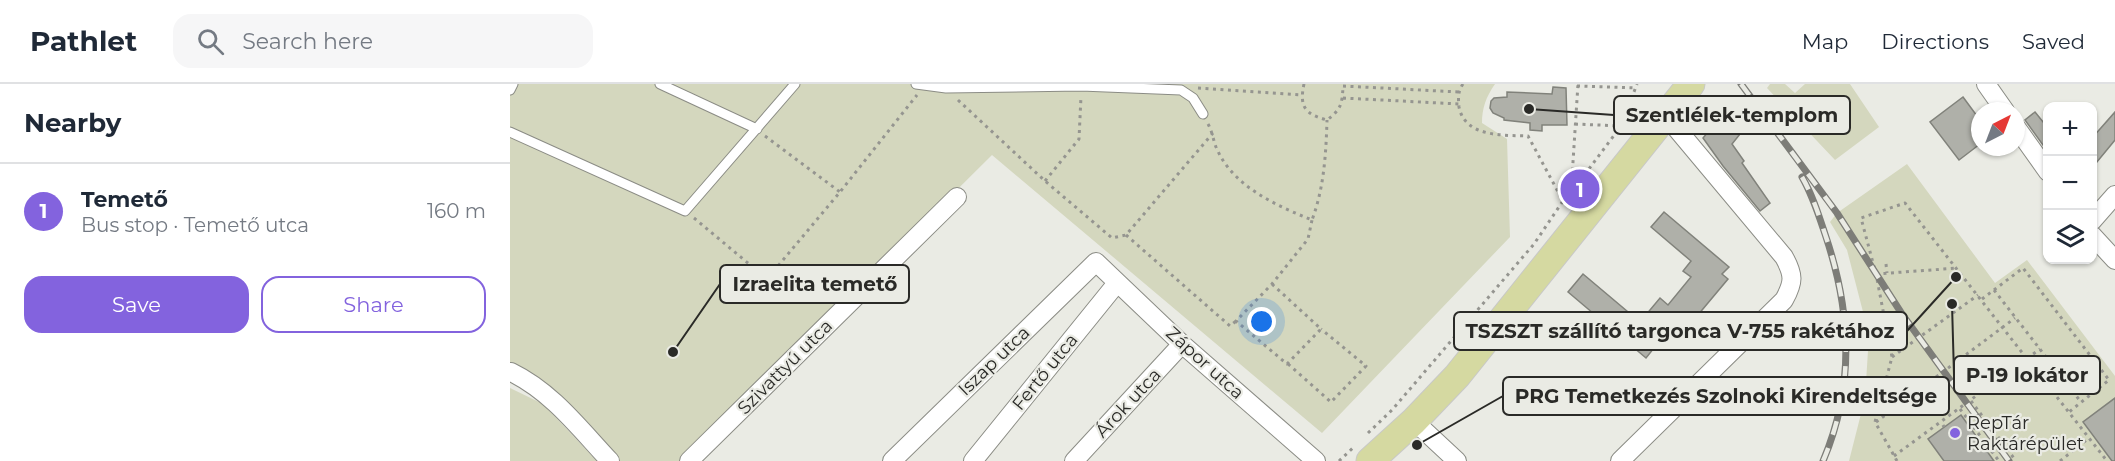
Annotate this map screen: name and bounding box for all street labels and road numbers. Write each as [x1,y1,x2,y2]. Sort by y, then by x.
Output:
street label: Szivattyú utca [733,315,837,419]
street label: Iszap utca [954,322,1034,400]
street label: Zápor utca [1161,322,1249,404]
street label: Fertő utca [1007,329,1083,415]
street label: Árok utca [1090,364,1166,442]

